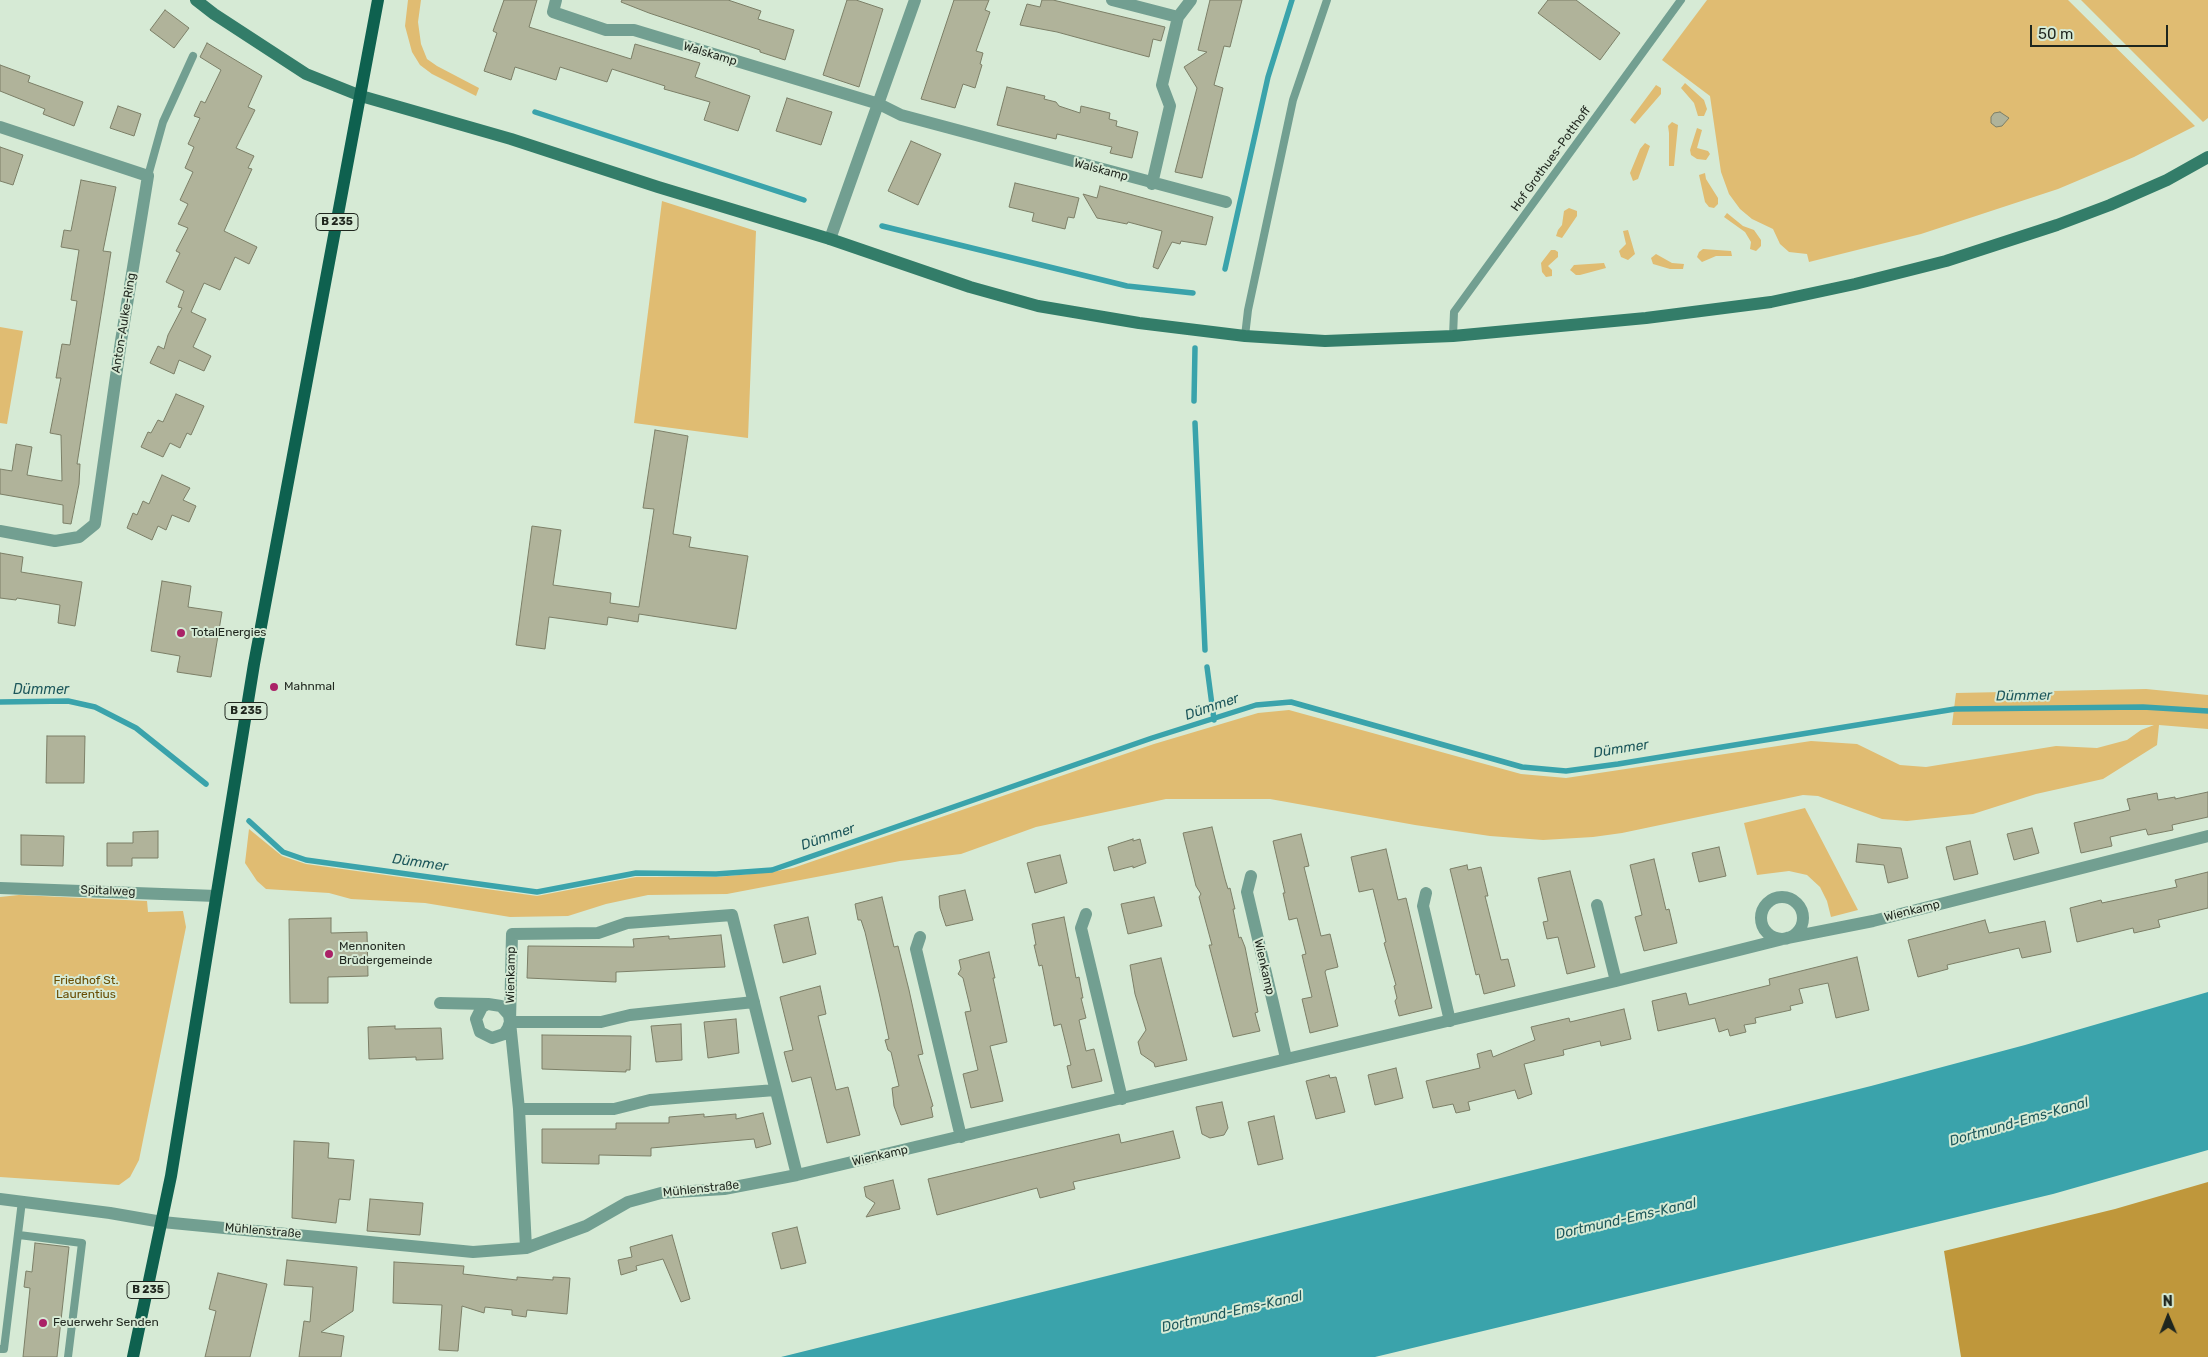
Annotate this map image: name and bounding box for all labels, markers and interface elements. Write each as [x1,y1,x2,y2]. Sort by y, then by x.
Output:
scale bar [2033,15,2170,47]
text: 50 m [2038,25,2073,43]
street label: Walskamp [681,39,739,69]
street label: Hof Grothues-Potthoff [1508,104,1594,214]
street label: Walskamp [1072,156,1130,184]
road number: B 235 [316,213,358,230]
street label: Anton-Aulke-Ring [109,272,139,374]
place label: TotalEnergies [191,626,266,640]
marker: TotalEnergies [175,627,187,639]
place label: Mahnmal [284,680,335,694]
marker: Mahnmal [268,681,280,693]
water label: Dümmer [13,682,69,698]
water label: Dümmer [1996,687,2052,705]
water label: Dümmer [1183,690,1241,724]
road number: B 235 [225,702,267,719]
water label: Dümmer [1592,736,1650,762]
water label: Dümmer [799,820,857,854]
water label: Dümmer [391,851,449,875]
street label: Spitalweg [80,883,136,899]
street label: Wienkamp [1883,897,1941,925]
street label: Wienkamp [1251,938,1277,996]
place label: Mennoniten Brüdergemeinde [339,940,432,968]
street label: Wienkamp [503,946,519,1004]
marker: Mennoniten Brüdergemeinde [323,948,335,960]
park label: Friedhof St. Laurentius [53,974,119,1002]
water label: Dortmund-Ems-Kanal [1948,1094,2090,1150]
street label: Wienkamp [851,1143,909,1169]
street label: Mühlenstraße [662,1178,740,1200]
water label: Dortmund-Ems-Kanal [1554,1195,1698,1243]
street label: Mühlenstraße [224,1220,302,1242]
road number: B 235 [127,1282,169,1298]
water label: Dortmund-Ems-Kanal [1160,1288,1304,1336]
north arrow [2143,1292,2193,1342]
text: N [2163,1293,2173,1310]
place label: Feuerwehr Senden [53,1316,159,1330]
marker: Feuerwehr Senden [37,1317,49,1329]

